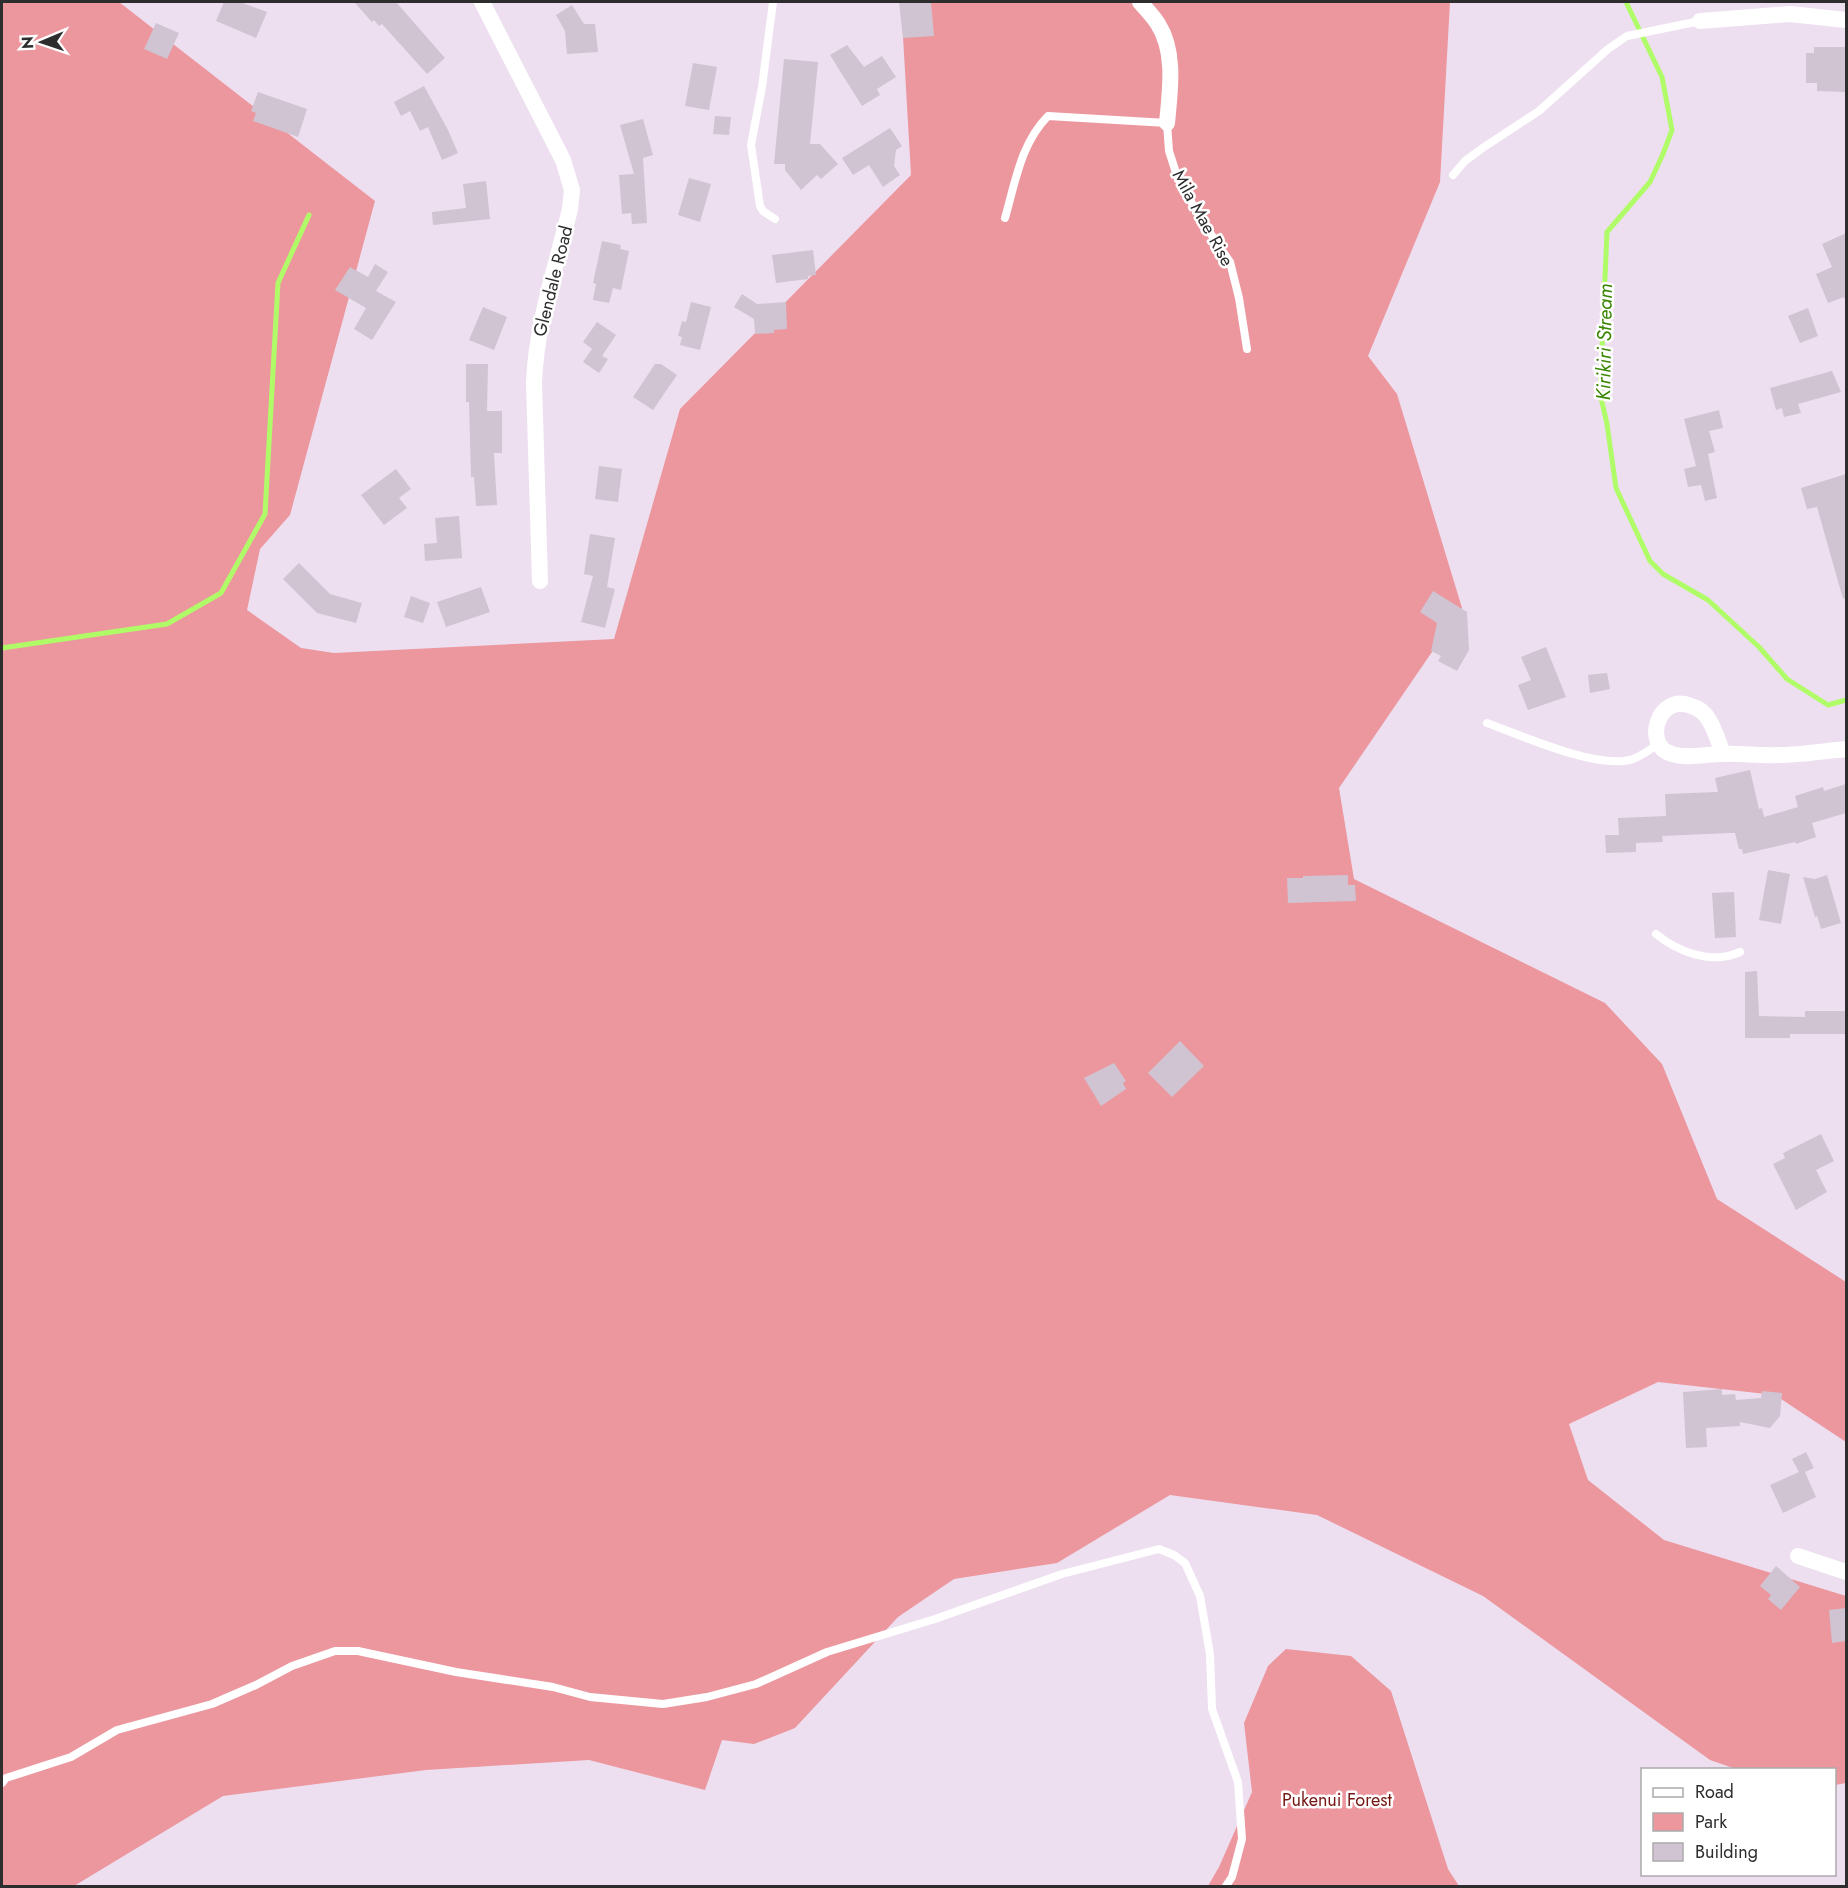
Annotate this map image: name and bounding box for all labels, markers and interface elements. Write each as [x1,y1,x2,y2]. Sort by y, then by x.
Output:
north arrow [12,12,72,72]
text: N [16,36,39,49]
street label: Mila Mae Rise [1166,165,1240,271]
street label: Glendale Road [527,223,579,339]
water label: Kirikiri Stream [1589,283,1620,401]
legend [1641,1768,1836,1876]
text: Road [1695,1779,1734,1805]
park label: Pukenui Forest [1282,1787,1393,1813]
text: Park [1695,1809,1727,1835]
text: Building [1695,1839,1758,1865]

